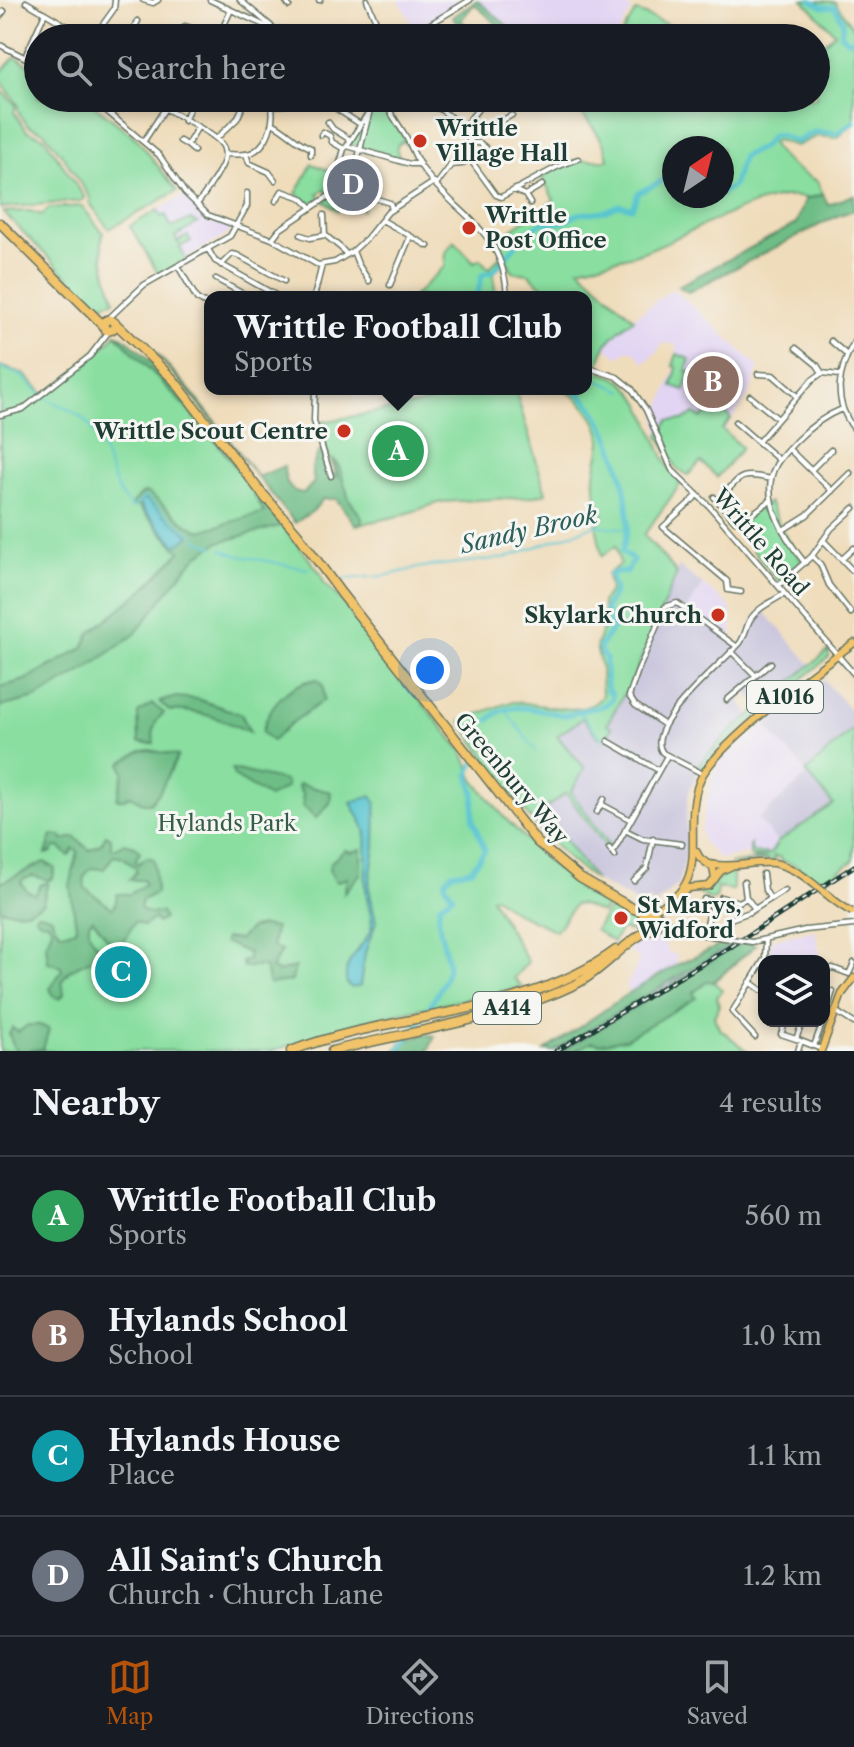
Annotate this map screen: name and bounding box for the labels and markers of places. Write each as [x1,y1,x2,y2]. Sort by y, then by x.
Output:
place label: Writtle Village Hall [435,115,569,167]
marker: Writtle Village Hall [411,132,429,150]
pin: D [327,155,379,215]
place label: Writtle Post Office [484,202,607,254]
marker: Writtle Post Office [460,219,478,237]
pin: B [687,352,739,412]
place label: Writtle Scout Centre [92,418,328,445]
pin: A [372,421,424,481]
marker: Writtle Scout Centre [335,422,353,440]
place label: Skylark Church [524,602,702,629]
marker: Skylark Church [709,606,727,624]
place label: St Marys, Widford [636,892,742,944]
marker: St Marys, Widford [612,909,630,927]
pin: C [95,942,147,1002]

